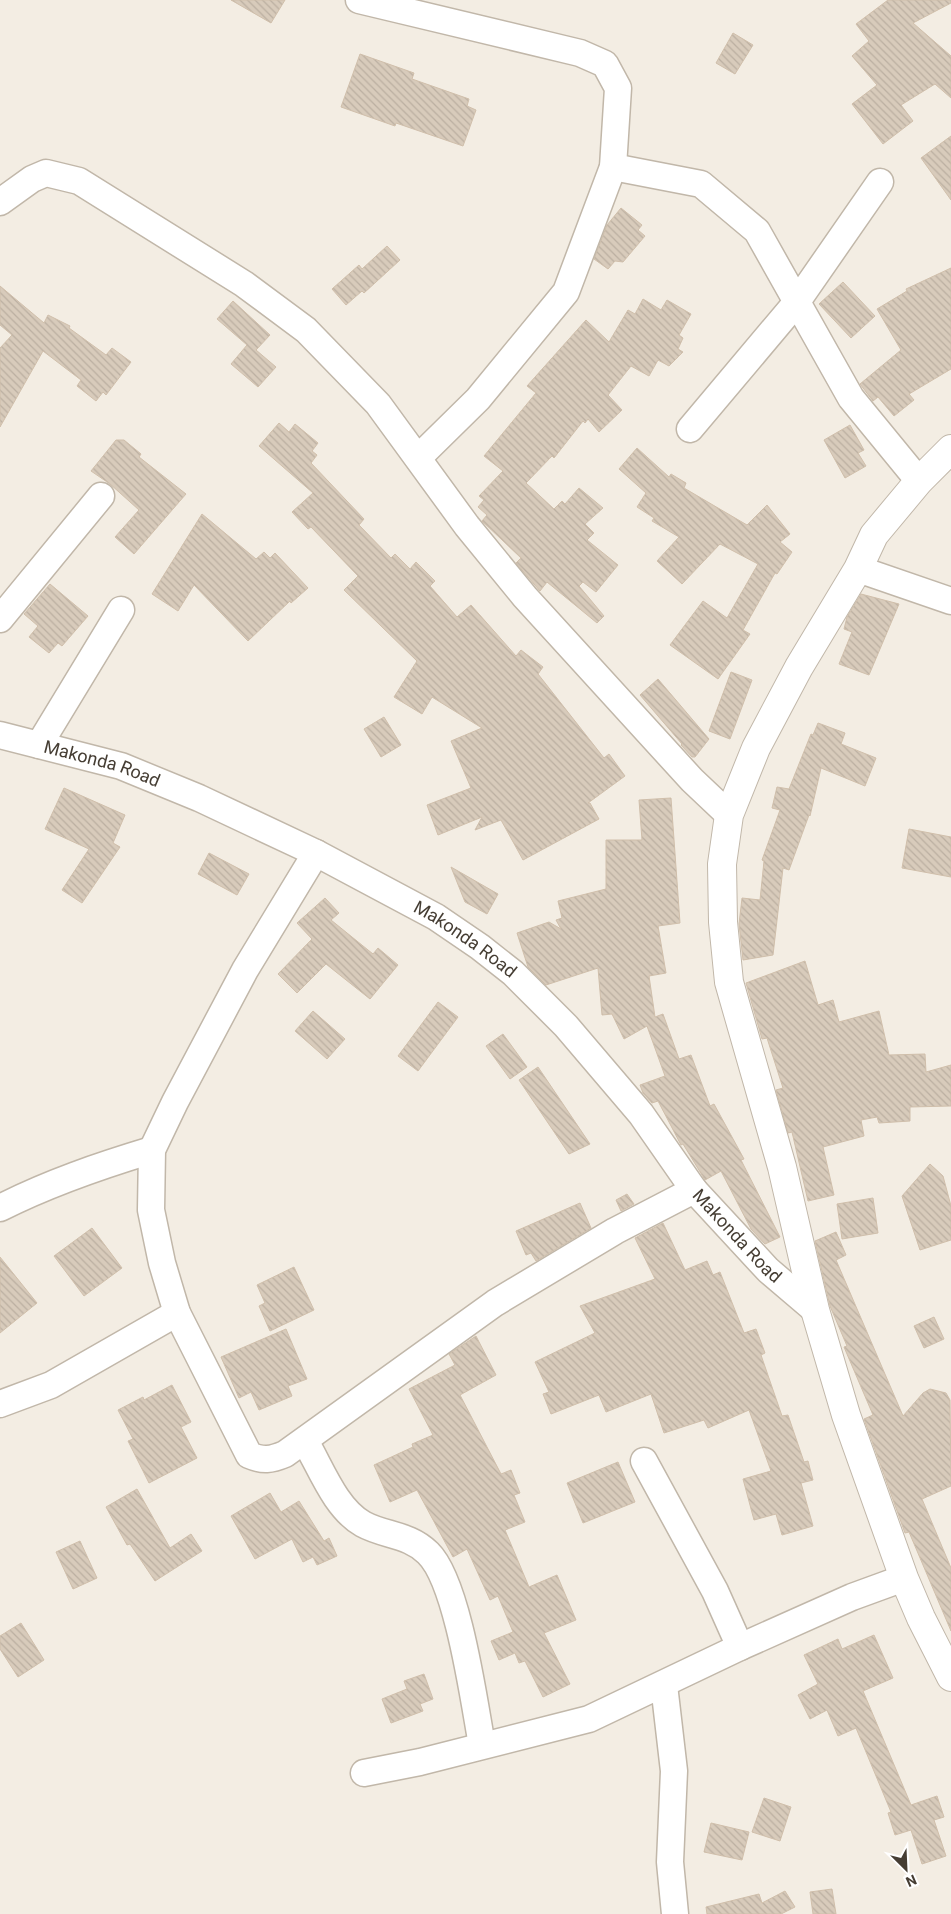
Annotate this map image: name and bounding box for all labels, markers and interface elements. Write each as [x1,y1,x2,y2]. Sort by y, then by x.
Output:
street label: Makonda Road [42,736,163,791]
street label: Makonda Road [410,896,521,982]
street label: Makonda Road [688,1185,786,1287]
north arrow [881,1844,931,1894]
text: N [904,1872,919,1890]

